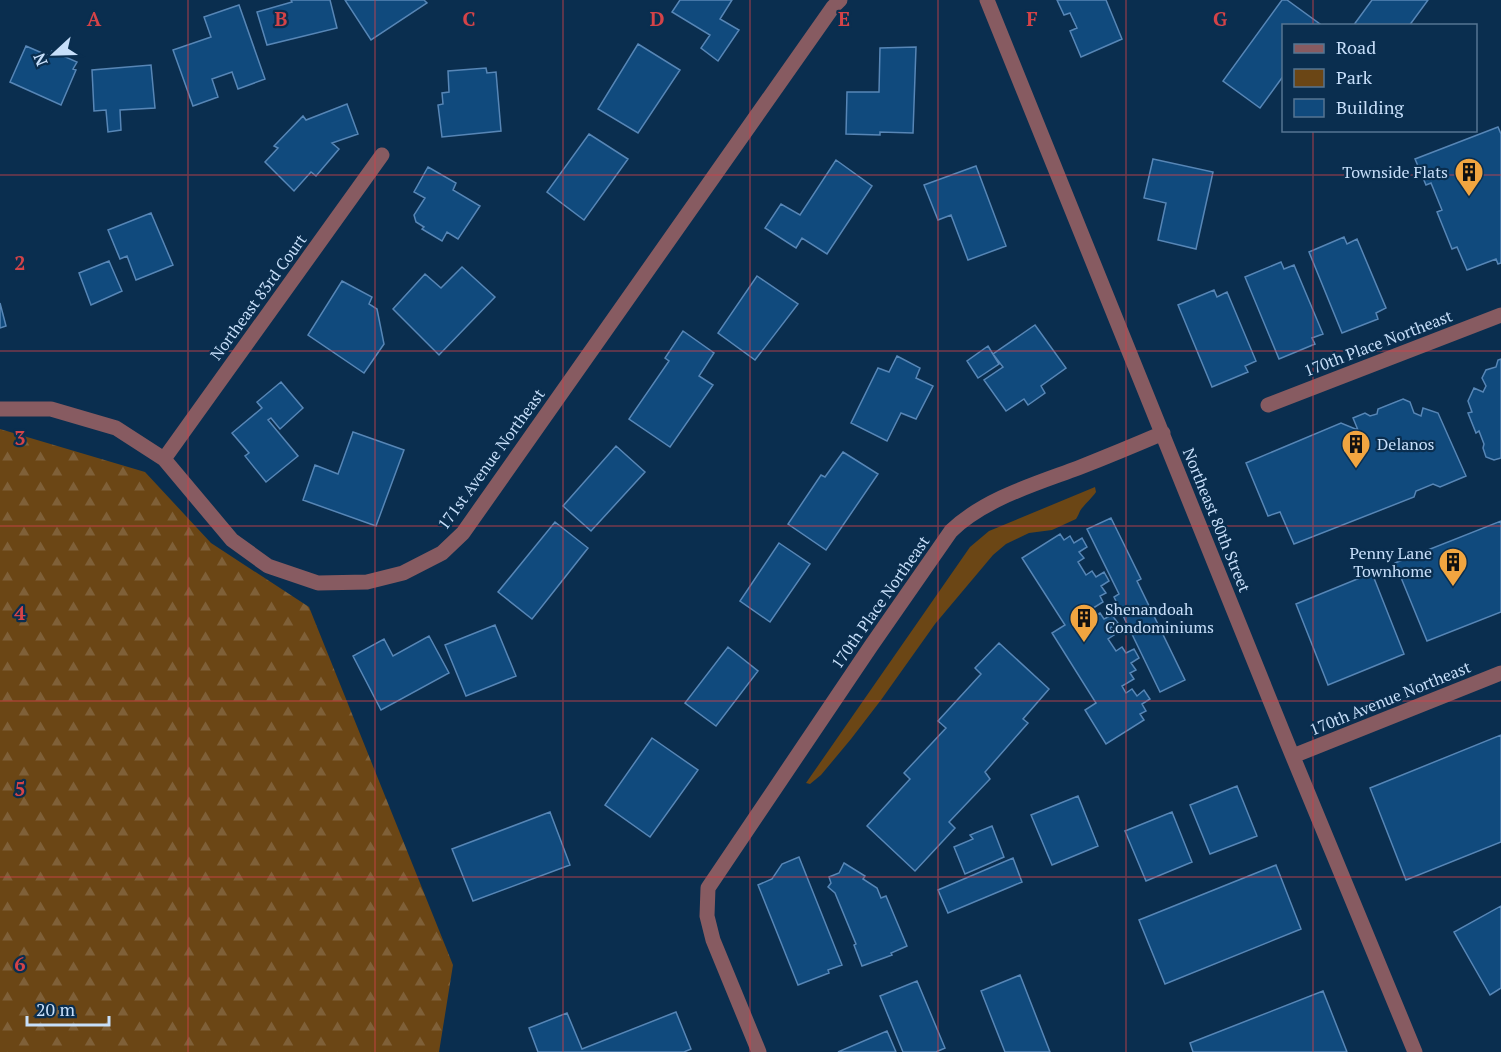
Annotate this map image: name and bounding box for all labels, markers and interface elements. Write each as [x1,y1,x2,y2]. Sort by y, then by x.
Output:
text: A [87,5,102,32]
text: B [275,5,288,32]
text: C [462,5,476,32]
text: D [650,5,664,32]
text: E [838,5,850,32]
text: F [1026,5,1038,32]
text: G [1213,5,1227,32]
north arrow [24,24,84,84]
legend [1282,24,1477,132]
text: Road [1336,35,1376,59]
text: N [28,50,53,69]
text: Park [1336,65,1373,89]
text: Building [1336,95,1404,119]
building icon: Townside Flats [1453,156,1485,198]
place label: Townside Flats [1342,161,1448,183]
street label: Northeast 83rd Court [205,229,311,365]
text: 2 [14,249,26,276]
street label: 170th Place Northeast [1301,305,1455,381]
street label: 171st Avenue Northeast [432,384,550,534]
text: 3 [14,424,26,451]
building icon: Delanos [1340,428,1372,470]
place label: Delanos [1377,433,1435,455]
street label: Northeast 80th Street [1178,445,1256,596]
street label: 170th Place Northeast [826,531,934,673]
place label: Penny Lane Townhome [1350,542,1432,582]
building icon: Penny Lane Townhome [1437,546,1469,588]
place label: Shenandoah Condominiums [1105,598,1214,638]
text: 4 [14,599,26,626]
building icon: Shenandoah Condominiums [1068,602,1100,644]
street label: 170th Avenue Northeast [1306,656,1474,740]
text: 5 [14,775,26,802]
text: 6 [14,950,26,977]
scale bar [27,989,110,1027]
text: 20 m [36,997,76,1021]

